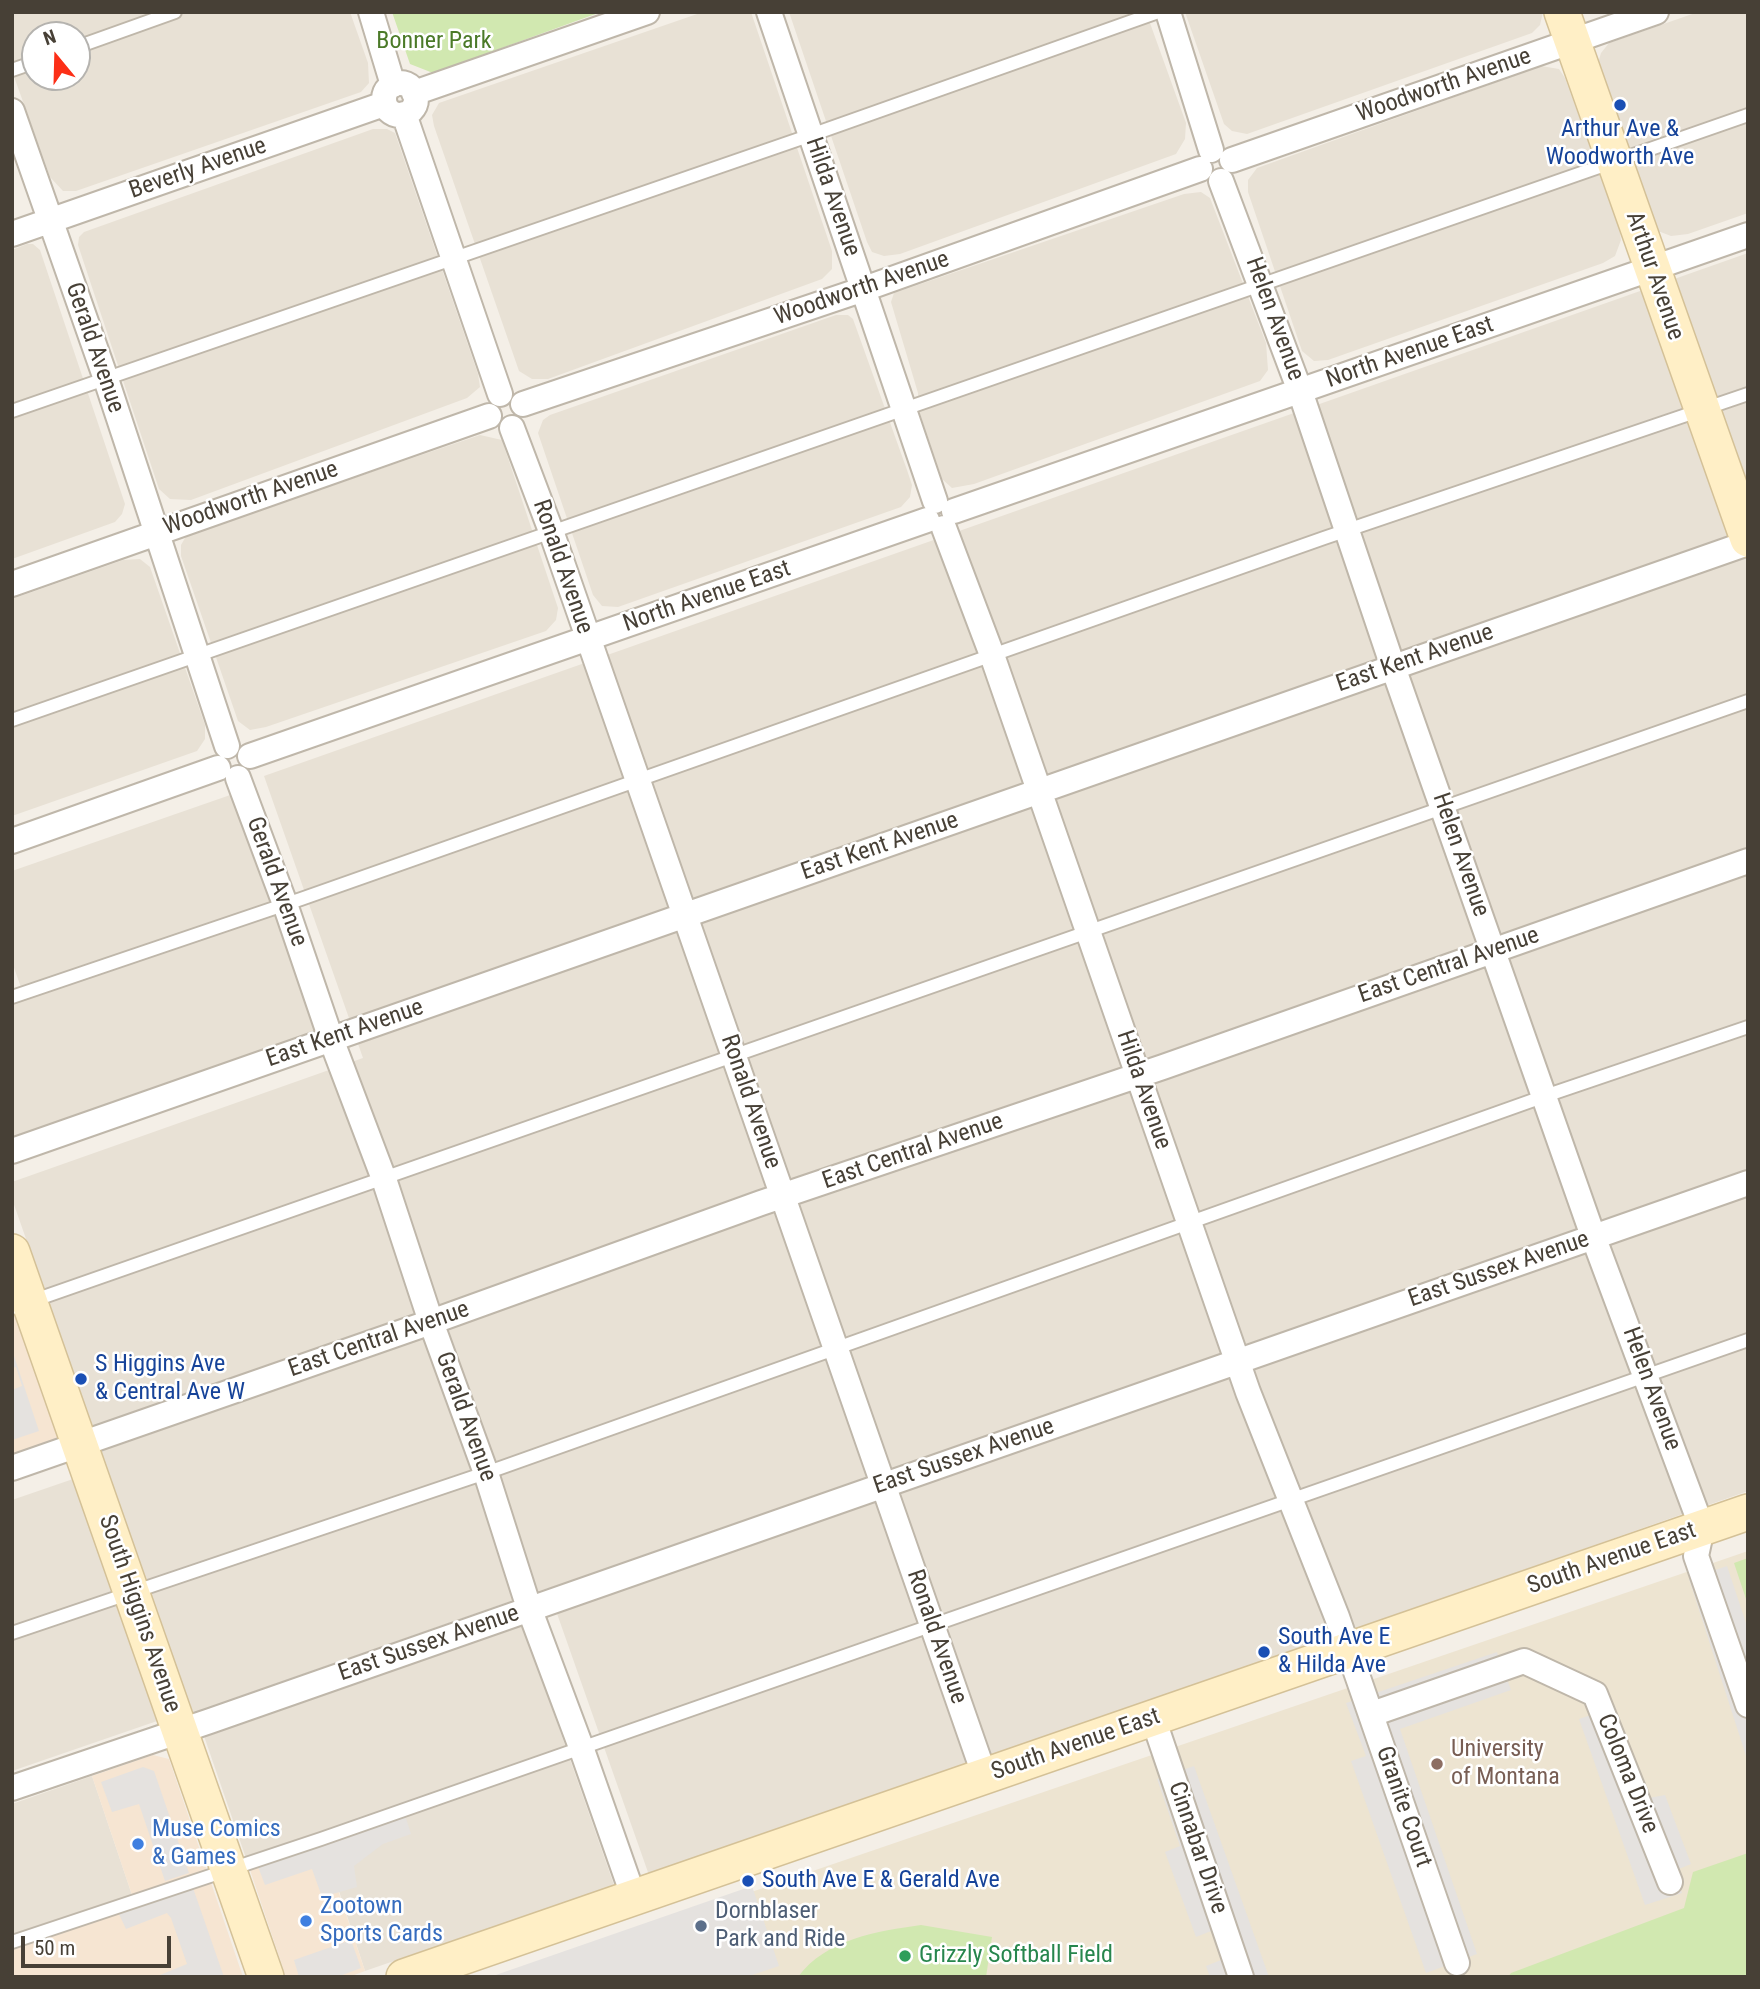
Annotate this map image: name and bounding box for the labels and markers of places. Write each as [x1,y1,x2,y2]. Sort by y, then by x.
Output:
marker: Arthur Ave & Woodworth Ave [1612,97,1628,113]
place label: Arthur Ave & Woodworth Ave [1546,116,1694,172]
place label: S Higgins Ave & Central Ave W [95,1351,245,1407]
marker: S Higgins Ave & Central Ave W [73,1371,89,1387]
place label: South Ave E & Hilda Ave [1278,1624,1390,1680]
marker: South Ave E & Hilda Ave [1256,1644,1272,1660]
place label: University of Montana [1451,1736,1560,1792]
marker: University of Montana [1429,1756,1445,1772]
place label: Muse Comics & Games [152,1816,281,1872]
marker: Muse Comics & Games [130,1836,146,1852]
place label: South Ave E & Gerald Ave [762,1867,1000,1895]
marker: South Ave E & Gerald Ave [740,1873,756,1889]
place label: Zootown Sports Cards [320,1893,443,1949]
place label: Dornblaser Park and Ride [715,1898,845,1954]
marker: Zootown Sports Cards [298,1913,314,1929]
marker: Dornblaser Park and Ride [693,1918,709,1934]
place label: Grizzly Softball Field [919,1942,1113,1970]
marker: Grizzly Softball Field [897,1948,913,1964]

